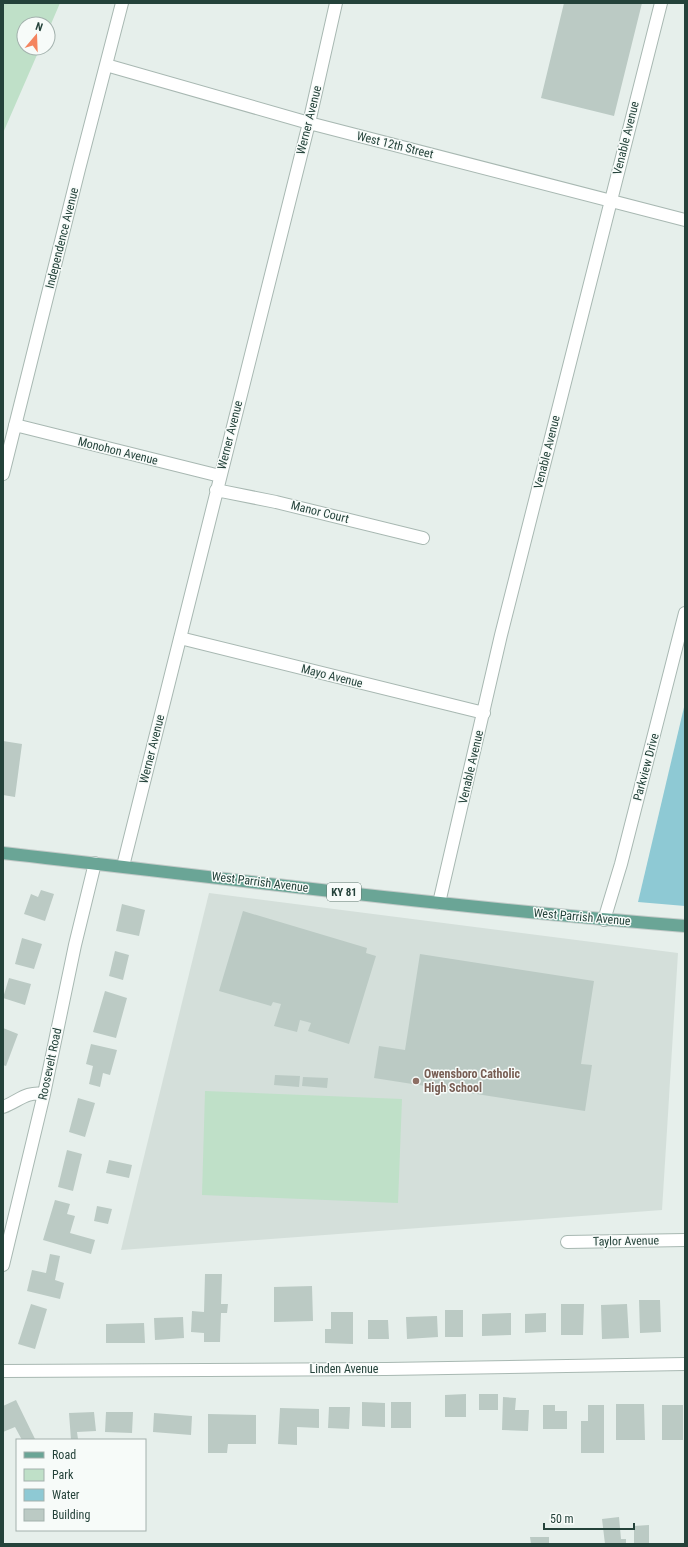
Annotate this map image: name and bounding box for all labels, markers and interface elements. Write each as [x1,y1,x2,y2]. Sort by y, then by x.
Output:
north arrow [16,16,56,56]
text: N [34,20,45,34]
street label: Werner Avenue [294,84,324,156]
street label: Venable Avenue [610,99,642,176]
street label: West 12th Street [355,129,435,161]
street label: Independence Avenue [43,186,81,290]
street label: Werner Avenue [215,399,245,471]
street label: Venable Avenue [531,413,563,490]
street label: Monohon Avenue [77,434,160,468]
street label: Manor Court [290,498,351,526]
street label: Mayo Avenue [300,662,365,690]
street label: Werner Avenue [137,713,167,785]
street label: Venable Avenue [456,728,486,805]
street label: Parkview Drive [630,731,662,802]
street label: West Parrish Avenue [211,869,310,895]
road number: KY 81 [327,883,361,901]
street label: West Parrish Avenue [533,906,631,928]
street label: Roosevelt Road [36,1027,64,1101]
place label: Owensboro Catholic High School [424,1067,520,1095]
marker: Owensboro Catholic High School [411,1076,421,1086]
street label: Taylor Avenue [593,1233,659,1249]
street label: Linden Avenue [310,1362,379,1376]
legend [16,1439,146,1531]
text: Road [52,1448,76,1462]
text: Park [52,1468,74,1482]
text: Water [52,1488,80,1502]
scale bar [544,1505,634,1531]
text: Building [52,1508,90,1522]
text: 50 m [550,1512,574,1526]

